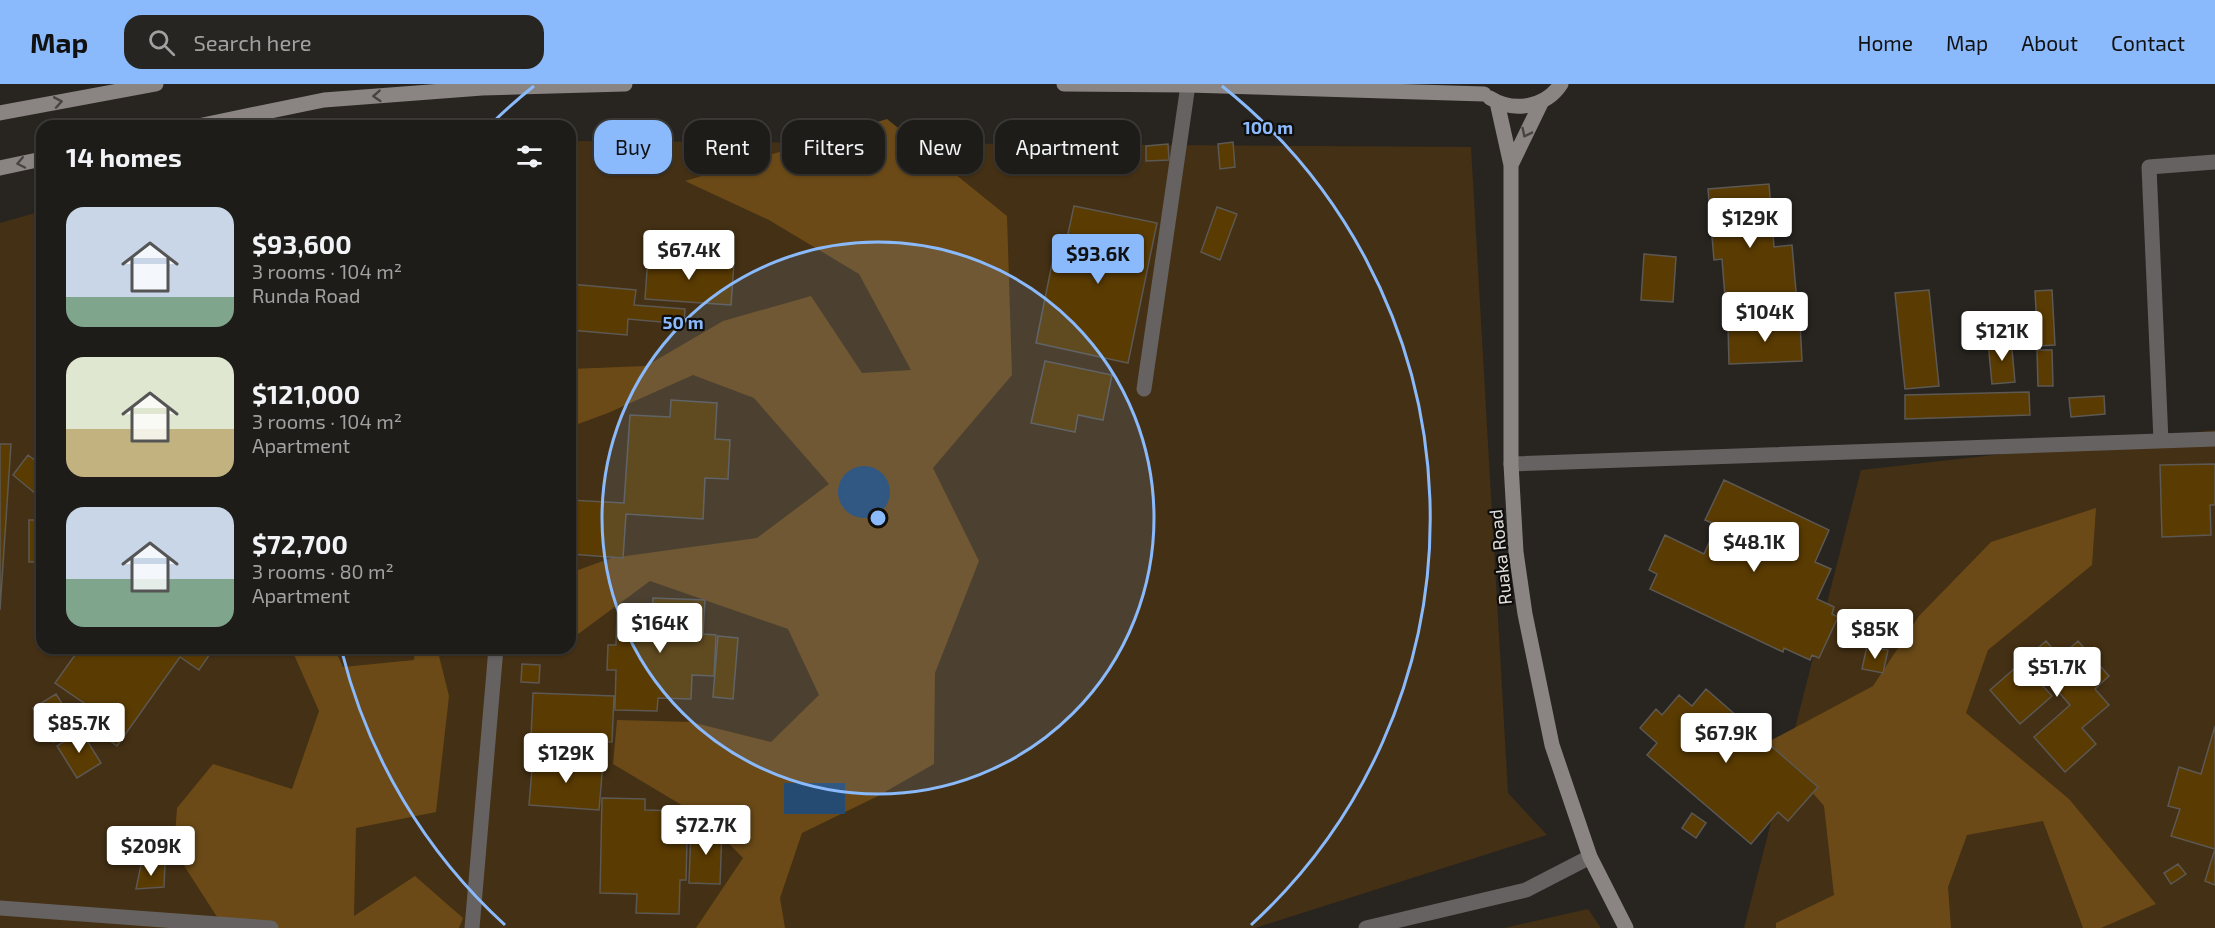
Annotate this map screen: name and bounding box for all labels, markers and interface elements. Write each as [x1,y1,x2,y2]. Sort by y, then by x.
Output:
search box [124,15,544,69]
text: Map [30,25,88,59]
icon: search [145,26,178,59]
text: Search here [193,29,312,55]
text: Home [1857,30,1913,55]
text: Map [1946,30,1988,55]
text: About [2021,30,2078,55]
text: Contact [2111,30,2185,55]
one-way arrow [373,89,382,102]
one-way arrow [52,96,62,109]
text: 100 m [1243,116,1293,138]
chip: Buy [594,120,672,174]
chip: Rent [684,120,770,174]
chip: Filters [782,120,885,174]
chip: New [897,120,983,174]
chip: Apartment [995,120,1140,174]
one-way arrow [1522,127,1534,138]
icon: filters [513,140,546,173]
text: 14 homes [66,141,182,172]
one-way arrow [16,156,26,169]
pin: $129K [1708,198,1792,249]
text: $129K [1722,205,1778,229]
text: $93,600 [252,228,352,259]
pin: $67.4K [640,230,738,281]
icon: home [114,231,186,303]
pin: $93.6K [1049,234,1147,285]
text: $67.4K [657,237,721,261]
text: $93.6K [1066,241,1130,265]
text: 3 rooms · 104 m² [252,259,402,283]
text: Runda Road [252,283,360,307]
pin: $104K [1723,292,1807,343]
text: $104K [1736,299,1794,323]
text: 50 m [662,311,704,333]
pin: $121K [1960,311,2044,362]
text: $121K [1975,318,2029,342]
text: $121,000 [252,378,360,409]
icon: home [114,381,186,453]
text: 3 rooms · 104 m² [252,409,402,433]
text: Apartment [252,433,350,457]
centre of rings [868,508,888,528]
street label: Ruaka Road [1484,508,1516,606]
pin: $48.1K [1705,522,1803,573]
text: $72,700 [252,528,348,559]
text: $48.1K [1723,529,1785,553]
icon: home [114,531,186,603]
text: 3 rooms · 80 m² [252,559,394,583]
text: Apartment [252,583,350,607]
pin: $164K [618,603,702,654]
pin: $85K [1839,609,1911,660]
text: $164K [631,610,689,634]
text: $85K [1851,616,1899,640]
pin: $51.7K [2008,647,2106,698]
text: $51.7K [2028,654,2086,678]
pin: $85.7K [30,703,128,754]
text: $85.7K [48,710,110,734]
pin: $67.9K [1677,713,1775,764]
text: $67.9K [1695,720,1757,744]
pin: $129K [524,733,608,784]
text: $129K [538,740,594,764]
pin: $72.7K [657,805,755,856]
text: $72.7K [675,812,737,836]
pin: $209K [109,826,193,877]
text: $209K [121,833,181,857]

